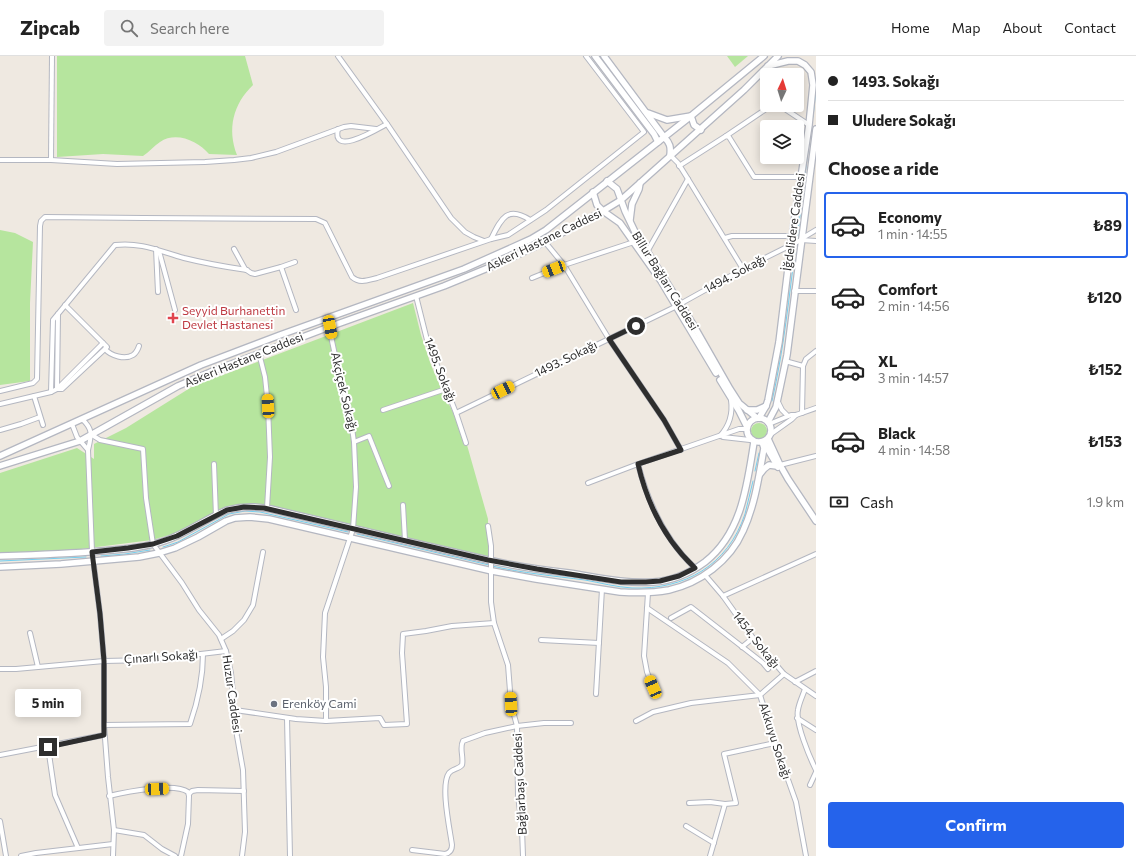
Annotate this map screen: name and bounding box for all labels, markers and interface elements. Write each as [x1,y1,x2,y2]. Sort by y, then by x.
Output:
search box [104,10,384,46]
text: Zipcab [20,16,80,39]
icon: search [118,17,140,39]
text: Search here [150,19,229,37]
text: Home [891,19,930,36]
text: Map [952,19,980,36]
text: About [1002,19,1042,36]
text: Contact [1064,19,1116,36]
north arrow [760,68,804,112]
map controls [760,68,804,164]
text: 1493. Sokağı [852,72,939,90]
text: Uludere Sokağı [852,111,956,129]
button: layers [760,120,804,164]
text: Choose a ride [828,157,939,179]
street label: İğdelidere Caddesi [779,172,807,272]
street label: Askeri Hastane Caddesi [483,205,604,273]
icon: car [830,207,866,243]
text: Economy [878,208,942,226]
text: ₺89 [1093,216,1122,234]
text: 1 min · 14:55 [878,226,948,242]
street label: Billur Bağları Caddesi [630,228,702,333]
street label: 1494. Sokağı [701,251,768,295]
car [541,259,567,279]
icon: car [830,279,866,315]
text: Comfort [878,280,938,298]
text: ₺120 [1087,288,1122,306]
text: 2 min · 14:56 [878,298,950,314]
place label: Seyyid Burhanettin Devlet Hastanesi [182,303,285,331]
marker: Seyyid Burhanettin Devlet Hastanesi [167,312,179,324]
car [322,314,338,340]
route start [627,317,645,335]
street label: Askeri Hastane Caddesi [182,329,305,389]
street label: 1495. Sokağı [422,335,460,404]
street label: 1493. Sokağı [532,337,599,379]
street label: Akçiçek Sokağı [329,351,361,433]
icon: car [830,351,866,387]
text: XL [878,352,897,370]
text: ₺152 [1088,360,1122,378]
text: 3 min · 14:57 [878,370,949,386]
car [490,379,516,401]
car [261,394,275,418]
icon: car [830,423,866,459]
text: Black [878,424,916,442]
text: ₺153 [1088,432,1122,450]
text: 4 min · 14:58 [878,442,950,458]
icon: cash [828,491,850,513]
text: Cash [860,493,894,511]
text: 1.9 km [1087,494,1124,510]
street label: 1454. Sokağı [730,608,783,671]
street label: Çınarlı Sokağı [123,646,198,666]
street label: Huzur Caddesi [221,654,245,734]
car [643,674,663,700]
callout: 5 min [15,689,81,717]
car [504,692,518,716]
text: 5 min [32,695,64,711]
place label: Erenköy Cami [282,696,357,710]
marker: Erenköy Cami [269,699,279,709]
street label: Akkuyu Sokağı [757,701,795,781]
street label: Bağlarbaşı Caddesi [509,733,529,835]
route end [39,738,57,756]
car [145,782,169,796]
button: Confirm [828,802,1124,848]

